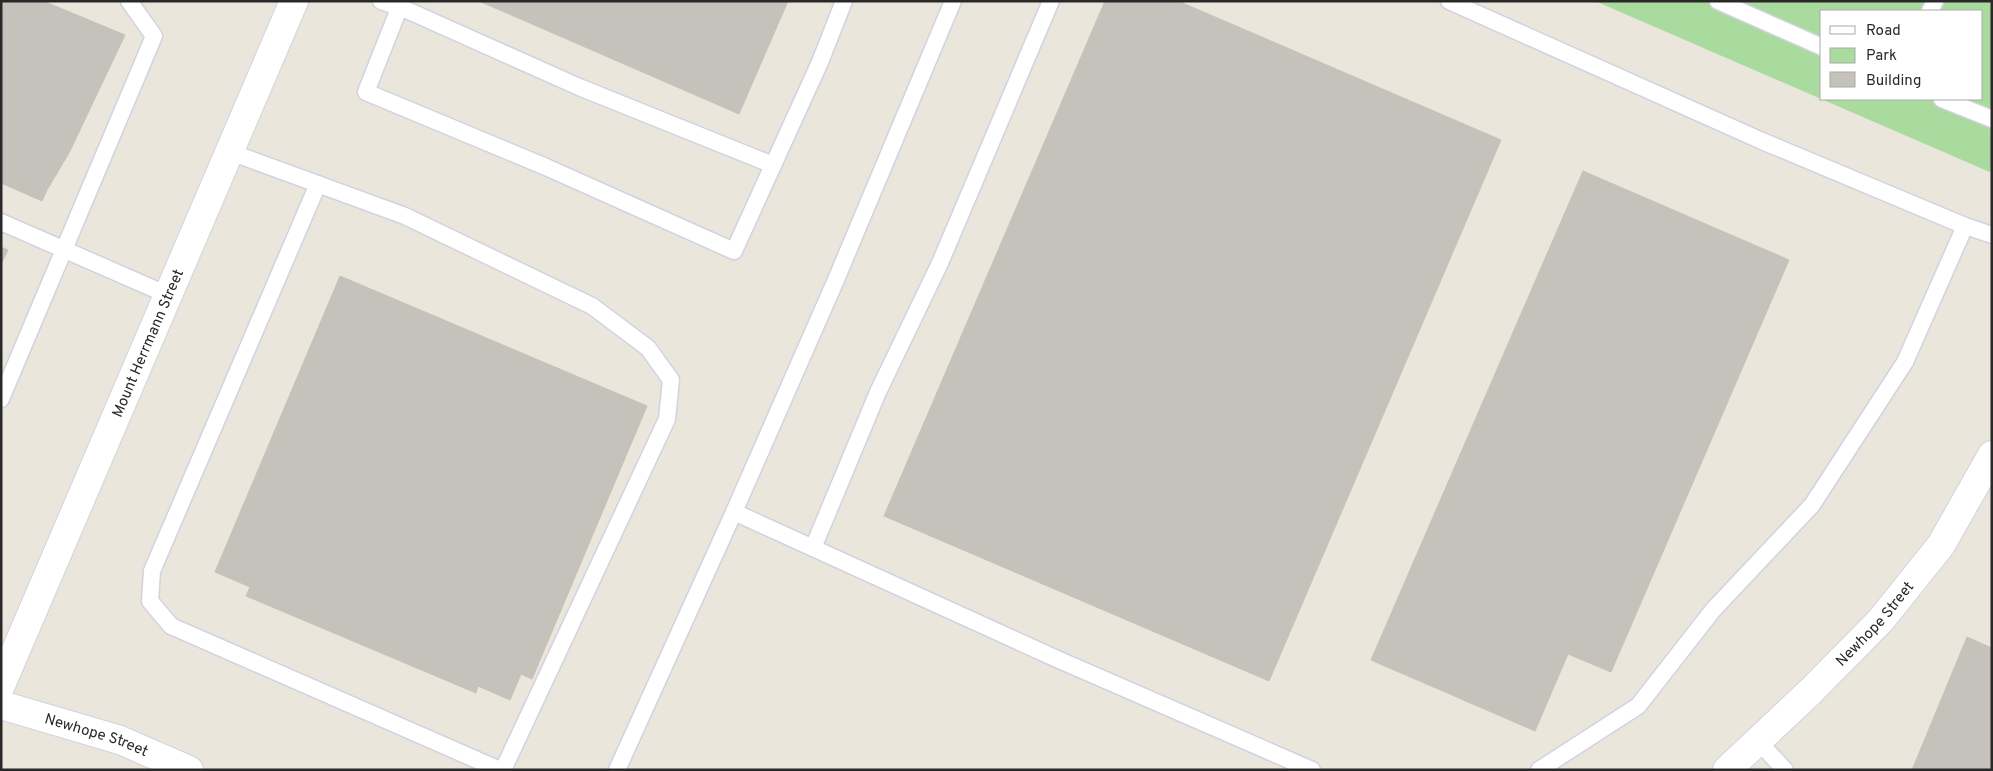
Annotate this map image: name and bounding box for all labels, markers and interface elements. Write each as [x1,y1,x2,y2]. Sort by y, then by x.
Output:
legend [1820,10,1983,100]
text: Road [1866,22,1901,41]
text: Park [1866,47,1897,66]
text: Building [1866,72,1921,91]
street label: Mount Herrmann Street [109,267,189,421]
street label: Newhope Street [1832,578,1919,671]
street label: Newhope Street [42,710,151,762]

